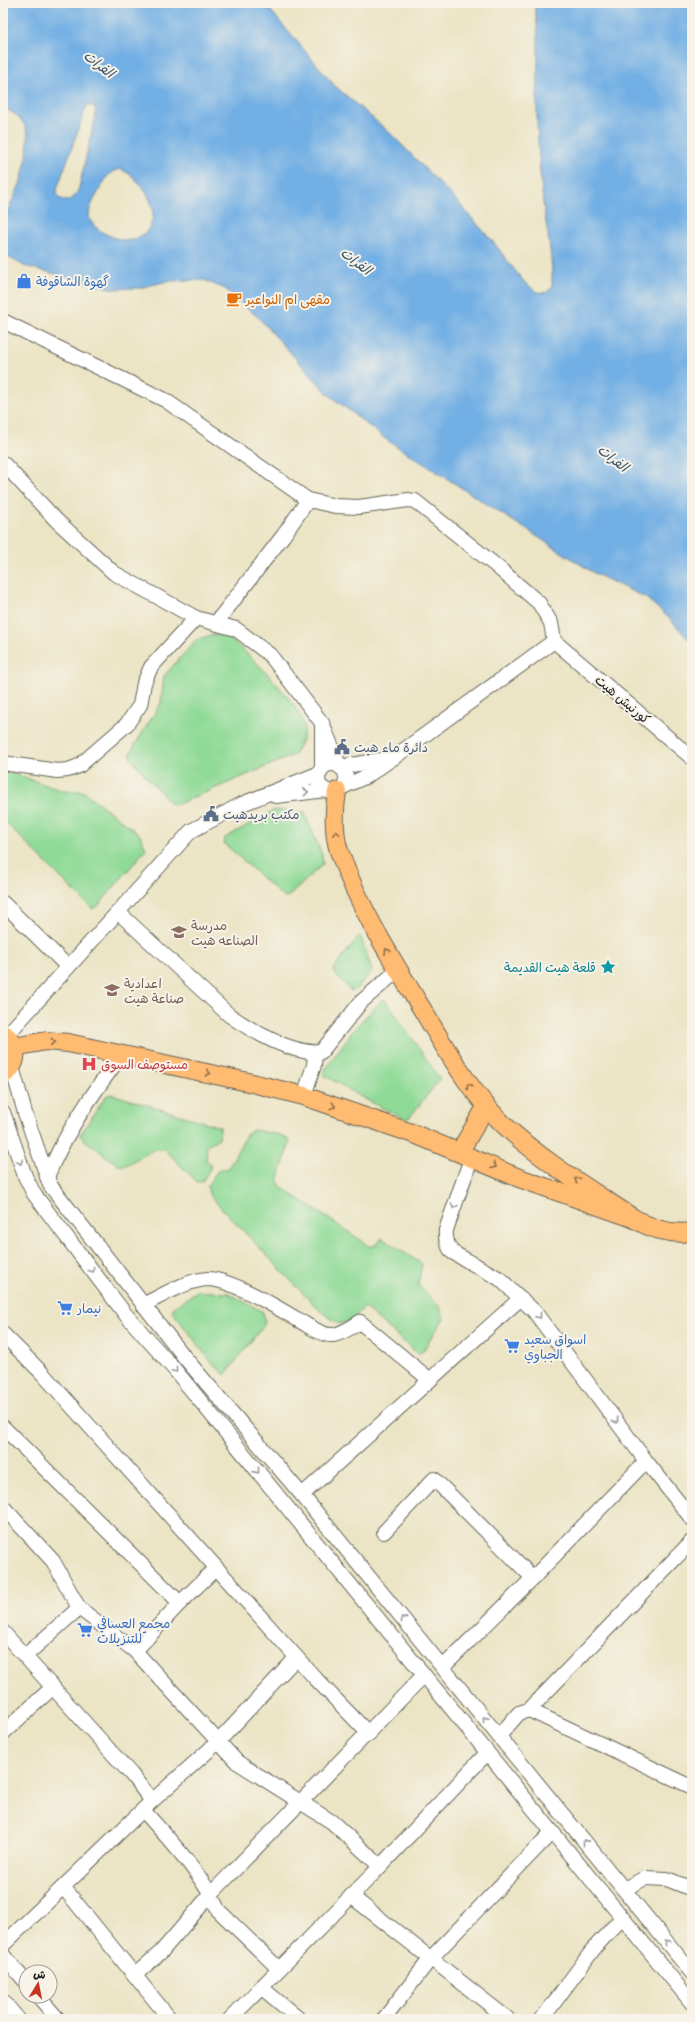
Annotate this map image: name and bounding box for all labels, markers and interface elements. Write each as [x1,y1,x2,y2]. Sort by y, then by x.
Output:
water label: الفرات [80,46,120,83]
water label: الفرات [337,243,377,280]
shop icon: گهوة الشاقوفة [15,272,33,290]
place label: گهوة الشاقوفة [36,273,110,290]
cafe icon: مقهى ام النواعير [225,290,243,308]
place label: مقهى ام النواعير [245,291,330,310]
water label: الفرات [594,440,634,477]
street label: كورنيش هيت [591,671,654,728]
public building icon: دائرة ماء هيت [333,738,351,756]
place label: دائرة ماء هيت [354,739,428,756]
one-way arrow [303,788,309,797]
public building icon: مكتب بريدهيت [202,805,220,823]
place label: مكتب بريدهيت [223,806,300,823]
one-way arrow [332,830,341,836]
place label: مدرسة الصناعه هيت [191,917,258,949]
school or university icon: مدرسة الصناعه هيت [170,923,188,941]
one-way arrow [385,948,392,955]
place icon: قلعة هيت القديمة [599,958,617,976]
place label: قلعة هيت القديمة [504,959,596,976]
place label: اعدادية صناعة هيت [124,975,184,1007]
school or university icon: اعدادية صناعة هيت [103,981,121,999]
one-way arrow [50,1037,56,1046]
hospital icon: مستوصف السوق [80,1055,98,1073]
place label: مستوصف السوق [101,1056,188,1073]
one-way arrow [204,1069,211,1077]
one-way arrow [467,1084,474,1091]
one-way arrow [330,1101,337,1110]
one-way arrow [16,1159,24,1166]
one-way arrow [490,1161,498,1169]
one-way arrow [575,1178,582,1185]
one-way arrow [450,1202,459,1209]
one-way arrow [87,1265,94,1272]
supermarket icon: نيمار [56,1299,74,1317]
place label: نيمار [76,1300,101,1317]
one-way arrow [534,1312,541,1319]
place label: اسواق سعيد الجباوي [524,1331,586,1364]
supermarket icon: اسواق سعيد الجباوي [503,1337,521,1355]
one-way arrow [170,1366,177,1373]
one-way arrow [611,1417,619,1424]
one-way arrow [252,1466,259,1473]
place label: مجمع العسافي للتنزيلات [97,1615,170,1647]
one-way arrow [400,1616,407,1623]
supermarket icon: مجمع العسافي للتنزيلات [76,1621,94,1639]
one-way arrow [483,1717,490,1724]
one-way arrow [583,1839,590,1846]
one-way arrow [665,1940,672,1947]
north arrow [18,1964,58,2004]
text: ش [33,1966,47,1982]

